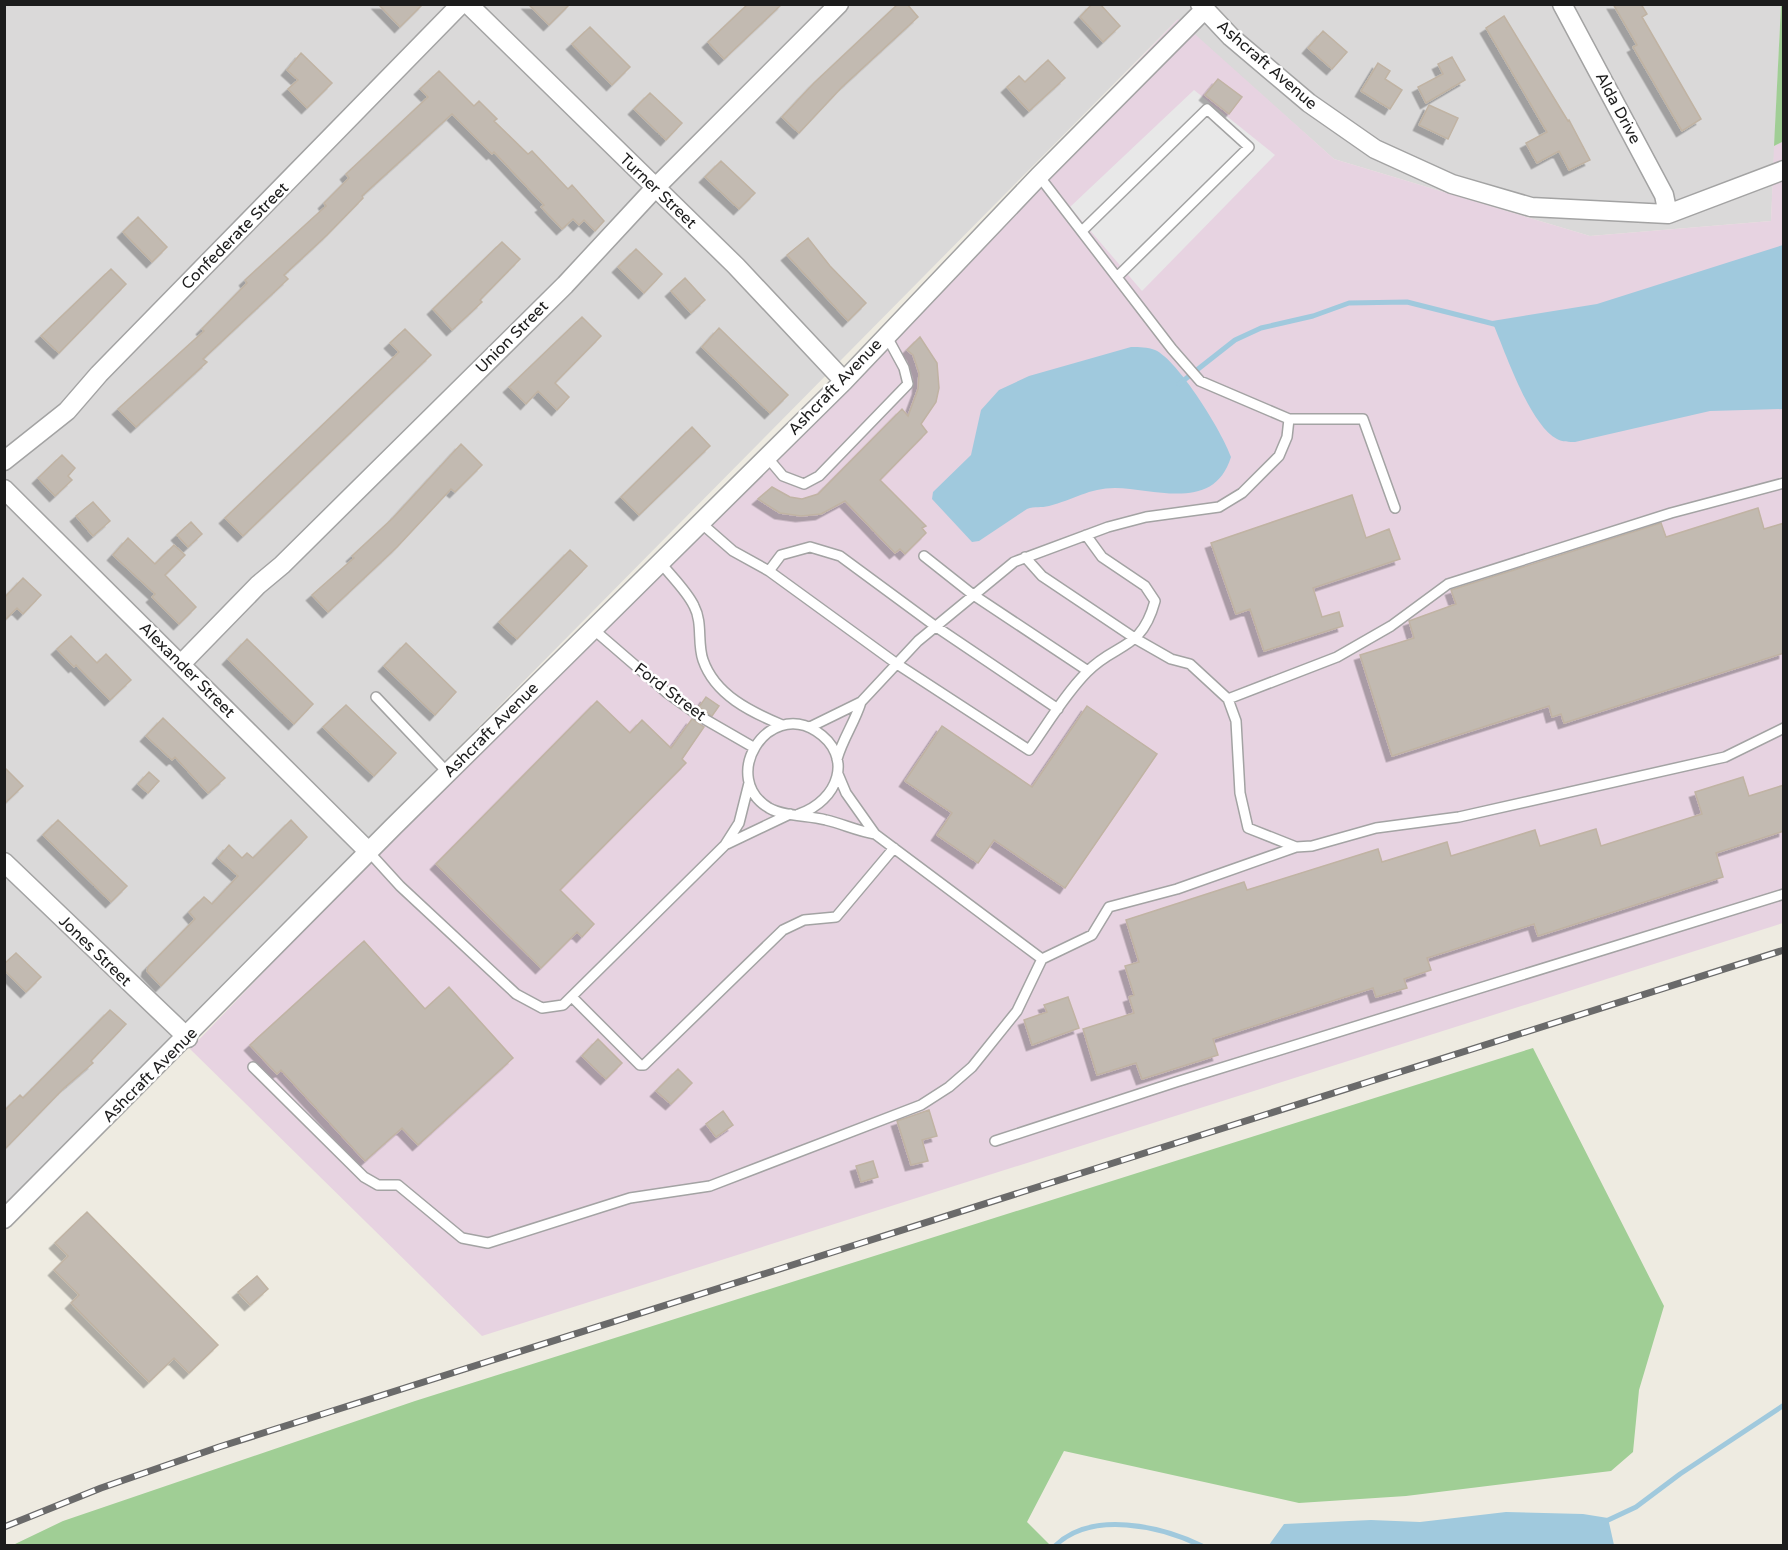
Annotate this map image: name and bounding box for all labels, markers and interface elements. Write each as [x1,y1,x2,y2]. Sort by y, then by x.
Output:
street label: Ashcraft Avenue [1213,16,1321,114]
street label: Alda Drive [1591,69,1645,147]
street label: Turner Street [615,149,701,233]
street label: Confederate Street [177,178,293,294]
street label: Union Street [471,296,553,378]
street label: Ashcraft Avenue [784,335,886,439]
street label: Alexander Street [135,618,239,722]
street label: Ford Street [630,659,710,725]
street label: Ashcraft Avenue [439,678,543,782]
street label: Jones Street [54,911,136,991]
street label: Ashcraft Avenue [98,1023,202,1127]

